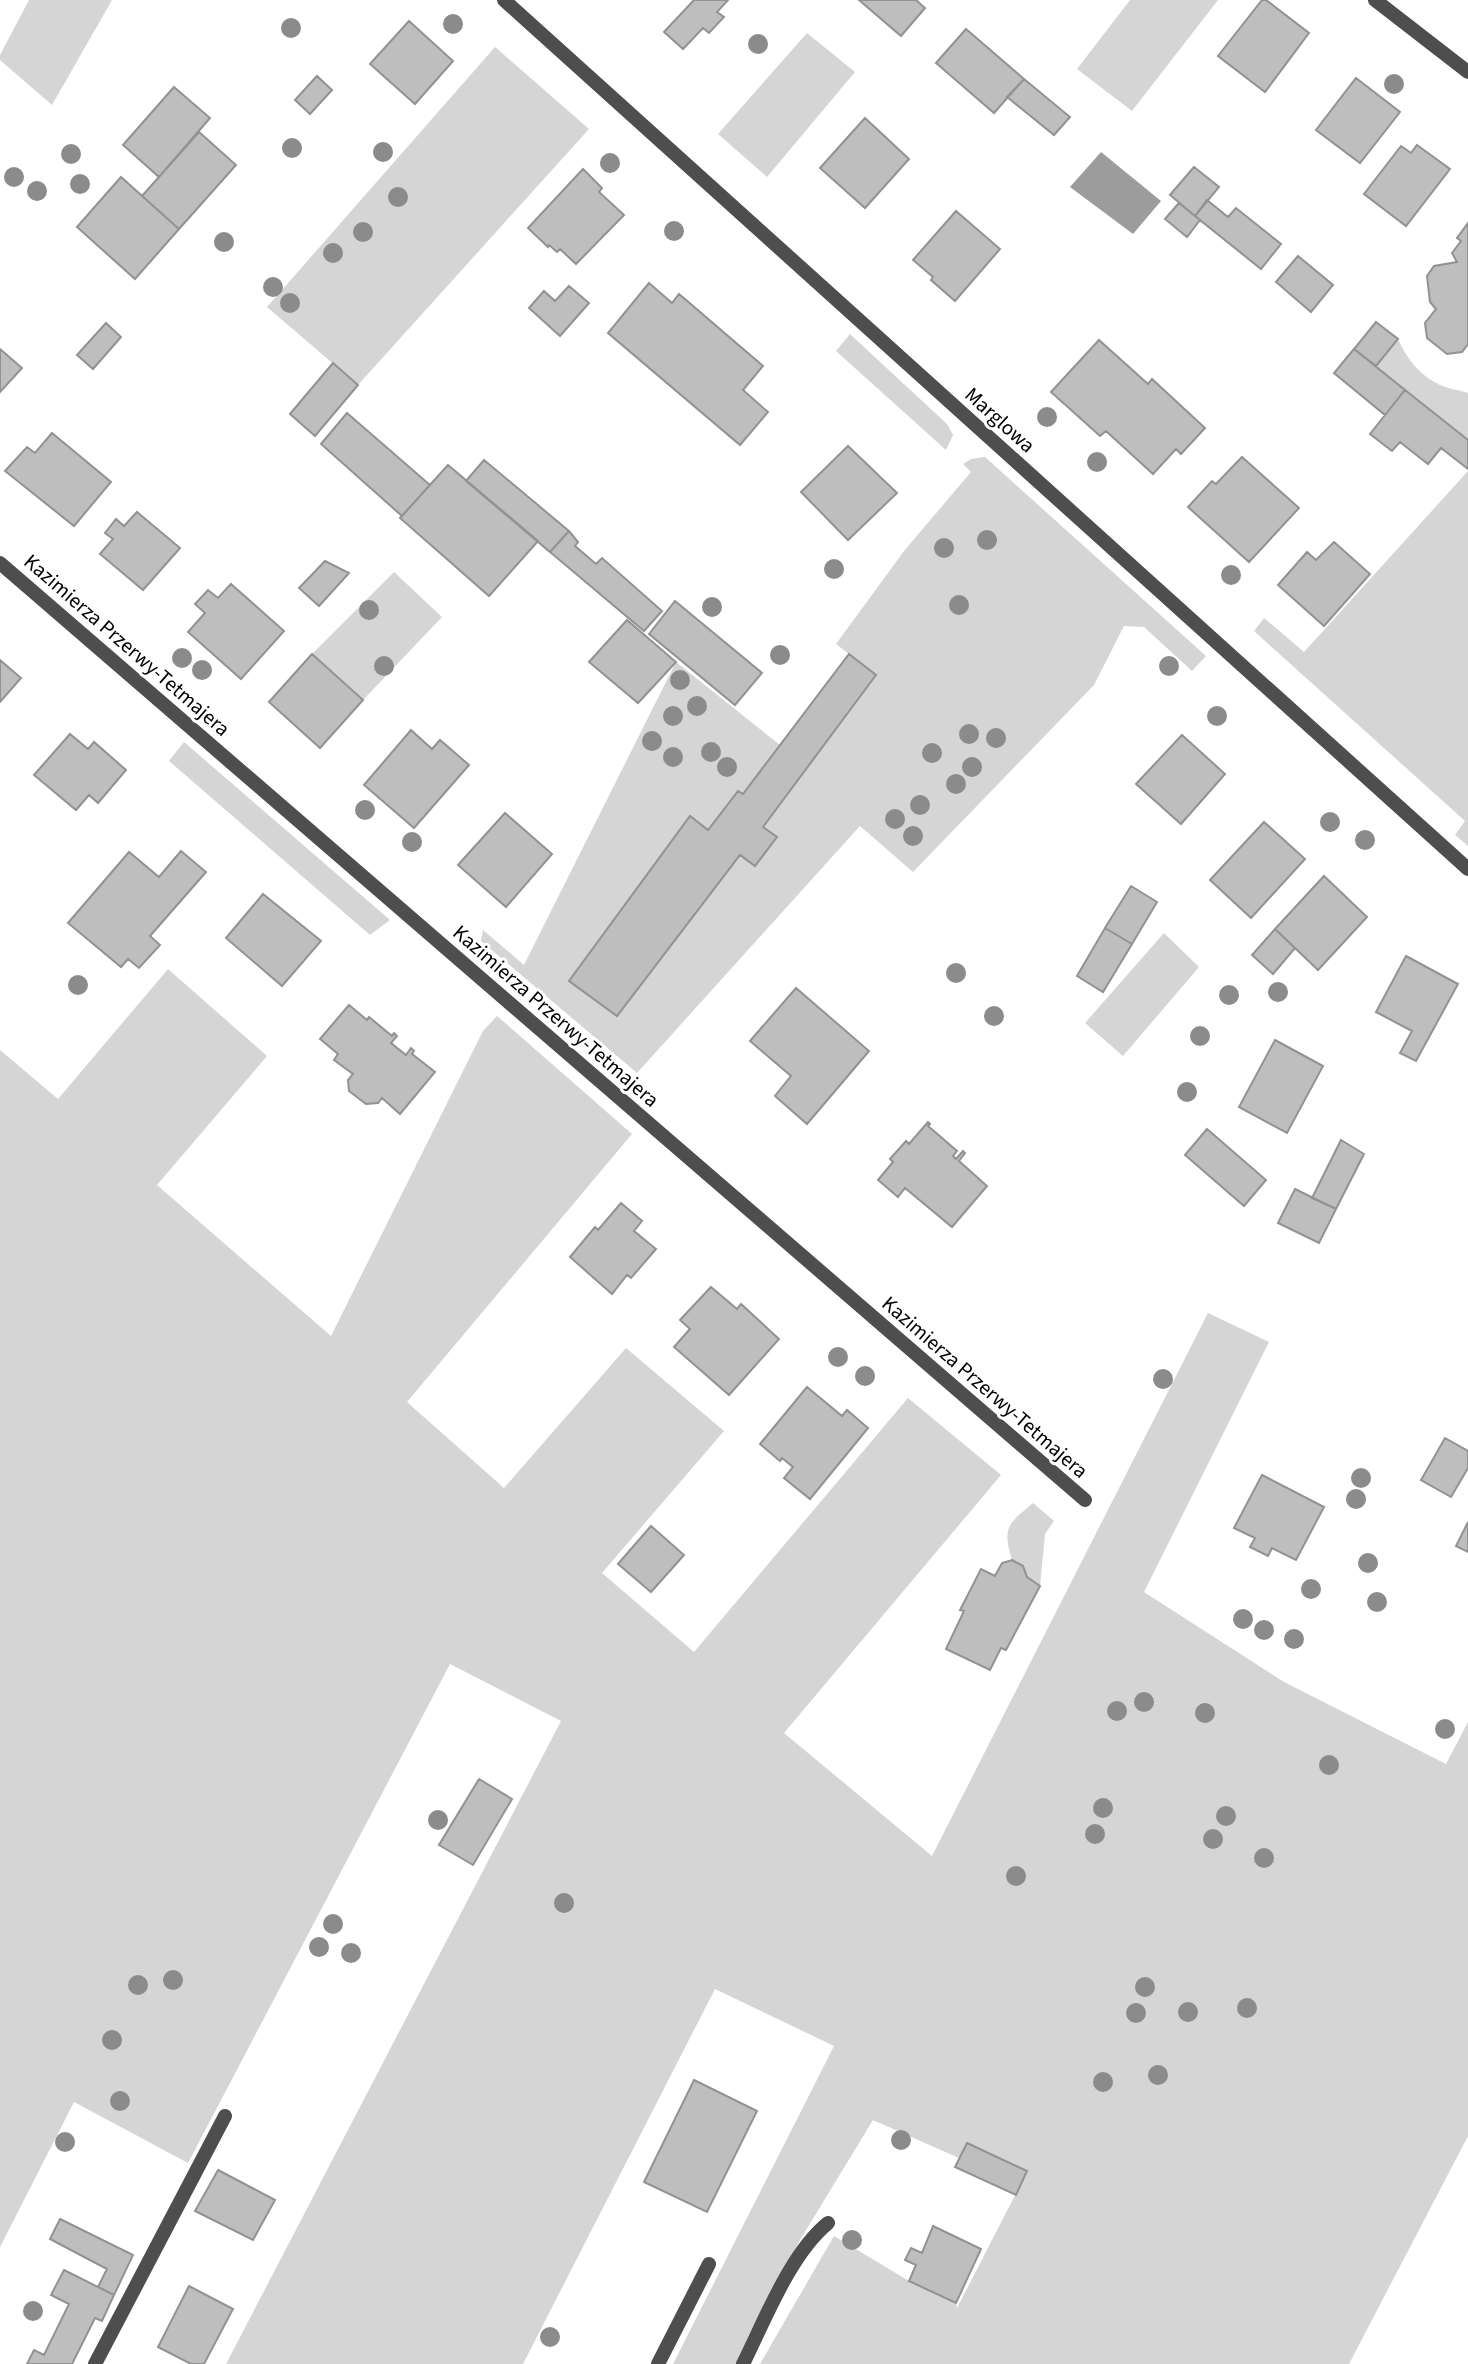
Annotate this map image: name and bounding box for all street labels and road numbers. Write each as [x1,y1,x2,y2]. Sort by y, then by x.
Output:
street label: Marglowa [958,380,1042,460]
street label: Kazimierza Przerwy-Tetmajera [17,547,237,743]
street label: Kazimierza Przerwy-Tetmajera [446,918,666,1114]
street label: Kazimierza Przerwy-Tetmajera [875,1289,1095,1485]

